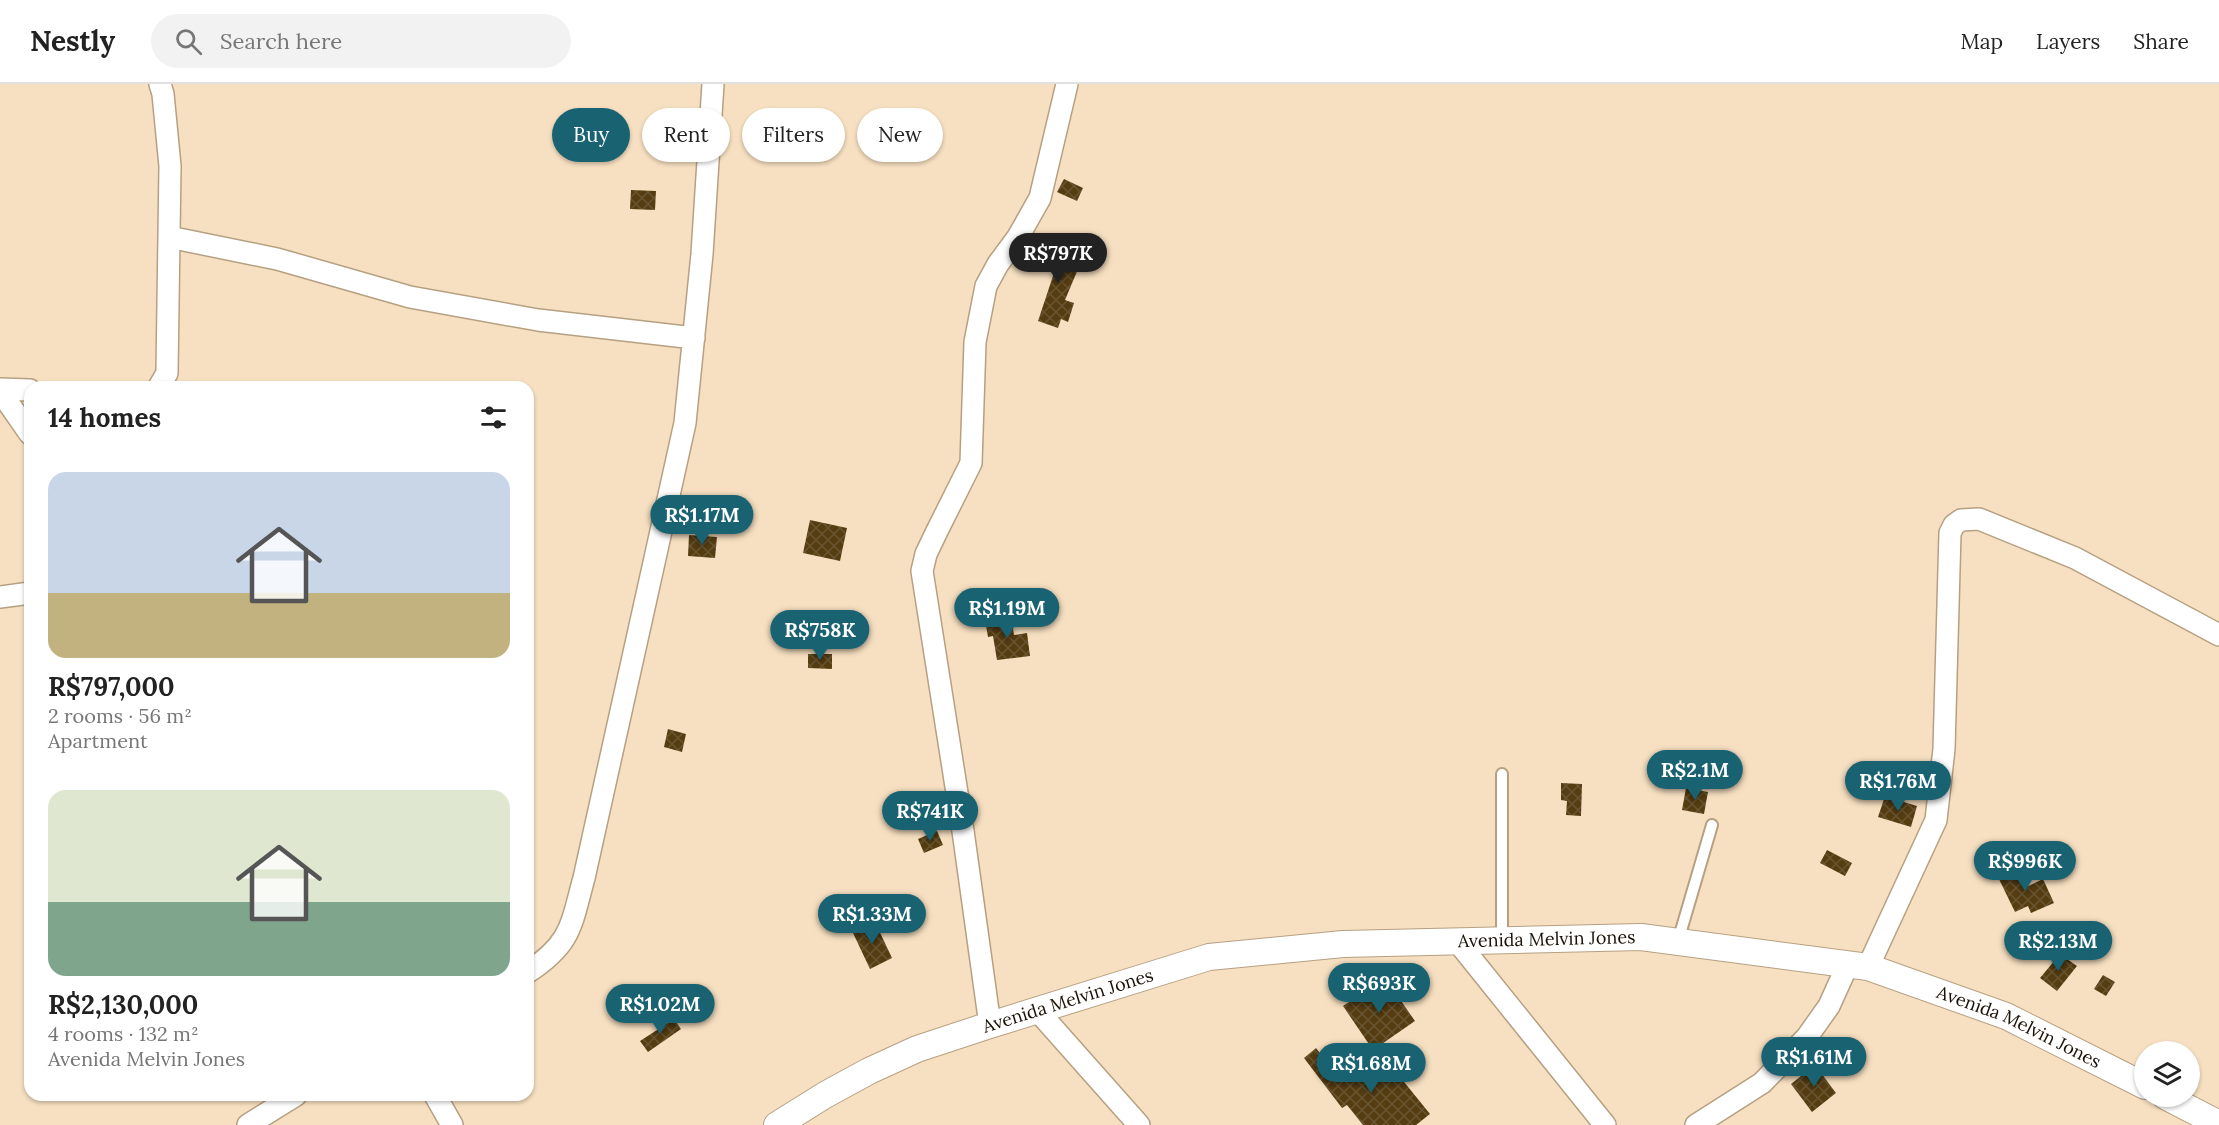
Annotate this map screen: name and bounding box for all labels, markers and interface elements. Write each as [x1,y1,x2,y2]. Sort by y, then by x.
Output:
search box [151,14,571,68]
text: Nestly [30,23,115,59]
icon: search [172,25,205,58]
text: Search here [220,27,342,55]
text: Map [1960,28,2003,55]
text: Layers [2036,28,2100,55]
text: Share [2133,28,2189,55]
chip: Buy [552,108,630,162]
chip: Rent [642,108,730,162]
chip: Filters [742,108,845,162]
chip: New [857,108,943,162]
pin: R$797K [1009,233,1107,284]
text: R$797K [1023,240,1093,265]
text: 14 homes [48,401,161,434]
icon: filters [477,401,510,434]
pin: R$1.17M [647,495,757,546]
text: R$1.17M [664,502,740,527]
icon: home [225,511,333,619]
pin: R$1.19M [952,588,1062,639]
text: R$1.19M [968,595,1046,620]
pin: R$758K [771,610,869,661]
text: R$758K [784,617,856,642]
text: R$797,000 [48,670,175,703]
text: 2 rooms · 56 m² [48,703,192,728]
text: Apartment [48,728,148,753]
pin: R$2.1M [1646,750,1744,801]
text: R$2.1M [1661,757,1729,782]
pin: R$1.76M [1843,761,1953,812]
text: R$1.76M [1859,768,1937,793]
pin: R$741K [881,791,979,842]
text: R$741K [896,798,964,823]
icon: home [225,829,333,937]
pin: R$996K [1976,841,2074,892]
text: R$996K [1988,848,2062,873]
pin: R$1.33M [817,894,927,945]
text: R$1.33M [832,901,912,926]
pin: R$2.13M [2003,921,2113,972]
street label: Avenida Melvin Jones [1457,925,1636,952]
text: R$2.13M [2018,928,2098,953]
street label: Avenida Melvin Jones [979,963,1156,1038]
pin: R$693K [1330,963,1428,1014]
text: R$693K [1342,970,1416,995]
street label: Avenida Melvin Jones [1933,980,2105,1073]
pin: R$1.02M [605,984,715,1035]
text: R$2,130,000 [48,988,198,1021]
text: R$1.02M [620,991,700,1016]
text: 4 rooms · 132 m² [48,1021,199,1046]
pin: R$1.61M [1759,1037,1869,1088]
map controls [2134,1041,2200,1107]
button: layers [2134,1041,2200,1107]
pin: R$1.68M [1316,1043,1426,1094]
text: R$1.61M [1775,1044,1853,1069]
text: Avenida Melvin Jones [48,1046,245,1071]
text: R$1.68M [1331,1050,1411,1075]

